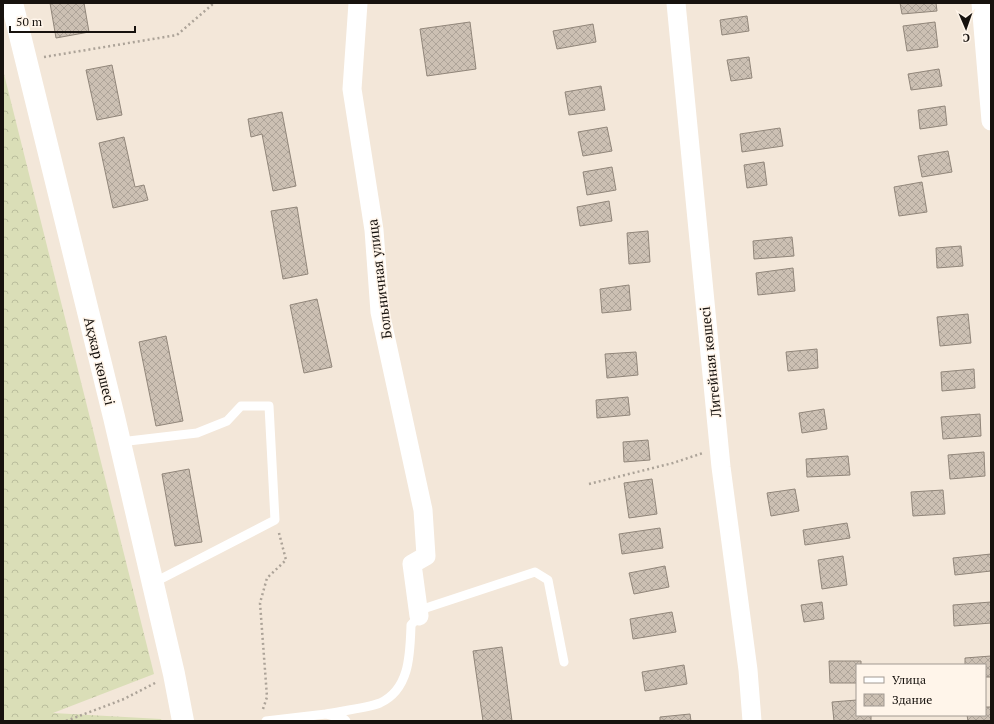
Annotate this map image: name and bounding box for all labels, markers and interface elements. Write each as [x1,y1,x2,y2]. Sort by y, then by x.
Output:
scale bar [10,8,135,34]
north arrow [946,8,986,48]
text: 50 m [16,14,43,29]
text: С [963,31,970,45]
street label: Больничная улица [362,218,396,340]
street label: Литейная көшесі [695,306,725,419]
street label: Ақжар көшесі [80,315,120,407]
legend [856,664,986,716]
text: Улица [892,672,926,687]
text: Здание [892,692,932,707]

